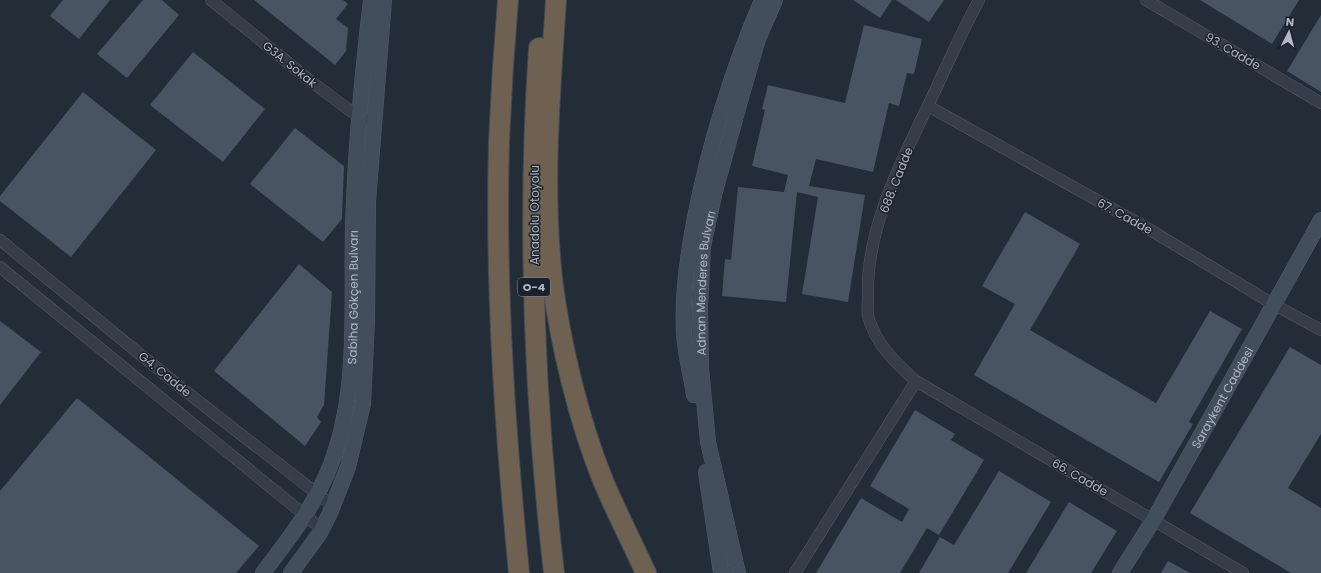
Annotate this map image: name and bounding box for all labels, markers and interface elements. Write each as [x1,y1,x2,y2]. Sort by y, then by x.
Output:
north arrow [1269,12,1309,52]
text: N [1285,14,1295,30]
street label: 93. Cadde [1202,28,1264,74]
street label: G3A. Sokak [259,37,321,92]
street label: 688. Cadde [875,145,917,215]
street label: Anadolu Otoyolu [526,165,543,265]
street label: 67. Cadde [1094,194,1156,238]
street label: Adnan Menderes Bulvarı [691,209,719,356]
street label: Sabiha Gökçen Bulvarı [342,230,361,365]
road number: O-4 [518,278,550,296]
street label: Saraykent Caddesi [1187,344,1257,451]
street label: G4. Cadde [135,347,195,401]
street label: 66. Cadde [1049,454,1111,500]

